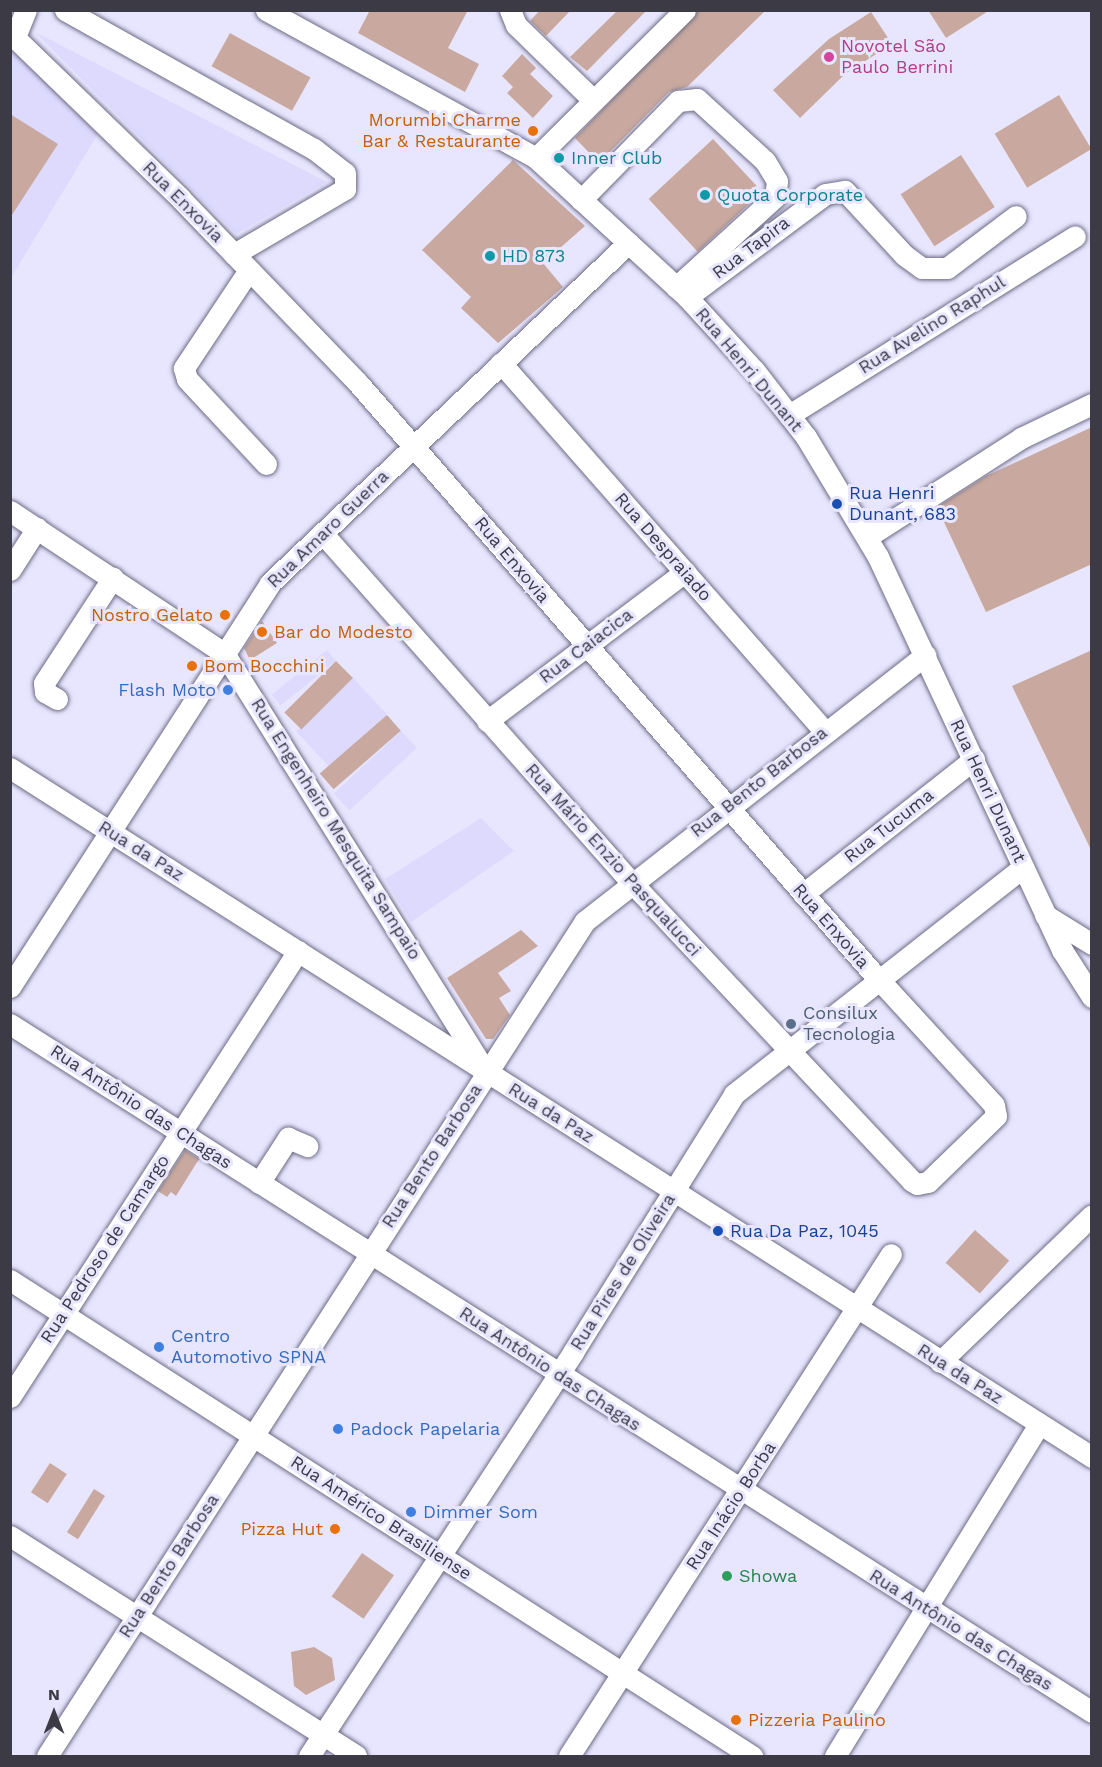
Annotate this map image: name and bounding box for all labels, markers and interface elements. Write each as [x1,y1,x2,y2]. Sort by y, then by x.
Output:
place label: Novotel São Paulo Berrini [841,36,953,78]
marker: Novotel São Paulo Berrini [822,50,836,64]
place label: Morumbi Charme Bar & Restaurante [362,110,521,152]
marker: Morumbi Charme Bar & Restaurante [526,124,540,138]
place label: Inner Club [571,147,663,169]
marker: Inner Club [552,151,566,165]
street label: Rua Enxovia [138,157,228,247]
place label: Quota Corporate [717,184,864,206]
marker: Quota Corporate [698,188,712,202]
street label: Rua Tapira [708,212,794,284]
place label: HD 873 [502,245,565,267]
marker: HD 873 [483,249,497,263]
street label: Rua Avelino Raphul [854,271,1010,379]
street label: Rua Henri Dunant [691,303,807,437]
street label: Rua Amaro Guerra [262,465,394,593]
place label: Rua Henri Dunant, 683 [849,483,956,526]
street label: Rua Despraiado [610,488,716,606]
marker: Rua Henri Dunant, 683 [830,497,844,511]
street label: Rua Enxovia [470,512,554,608]
place label: Nostro Gelato [91,604,213,626]
street label: Rua Caiacica [535,604,637,688]
marker: Nostro Gelato [218,608,232,622]
place label: Bar do Modesto [274,621,413,643]
marker: Bar do Modesto [255,625,269,639]
place label: Bom Bocchini [204,655,324,677]
marker: Bom Bocchini [185,659,199,673]
place label: Flash Moto [118,679,216,701]
marker: Flash Moto [221,683,235,697]
street label: Rua Engenheiro Mesquita Sampaio [246,694,426,964]
street label: Rua Henri Dunant [945,716,1031,866]
street label: Rua Bento Barbosa [686,722,832,842]
street label: Rua Mário Enzio Pasqualucci [521,759,705,961]
street label: Rua Tucuma [840,784,938,868]
street label: Rua da Paz [94,816,188,886]
street label: Rua Enxovia [788,879,874,973]
place label: Consilux Tecnologia [803,1003,895,1046]
marker: Consilux Tecnologia [784,1017,798,1031]
street label: Rua Antônio das Chagas [46,1040,236,1174]
street label: Rua da Paz [504,1078,598,1148]
street label: Rua Bento Barbosa [377,1080,487,1232]
street label: Rua Pedroso de Camargo [36,1150,174,1348]
street label: Rua Pires de Oliveira [566,1189,680,1355]
place label: Rua Da Paz, 1045 [730,1220,880,1242]
marker: Rua Da Paz, 1045 [711,1224,725,1238]
street label: Rua Antônio das Chagas [455,1302,645,1436]
place label: Centro Automotivo SPNA [171,1326,326,1368]
street label: Rua da Paz [913,1339,1007,1409]
marker: Centro Automotivo SPNA [152,1340,166,1354]
place label: Padock Papelaria [350,1418,501,1440]
marker: Padock Papelaria [331,1422,345,1436]
street label: Rua Inácio Borba [681,1438,781,1574]
street label: Rua Américo Brasiliense [286,1451,476,1585]
street label: Rua Bento Barbosa [114,1490,224,1642]
place label: Dimmer Som [423,1501,538,1523]
marker: Dimmer Som [404,1505,418,1519]
place label: Pizza Hut [240,1518,323,1540]
marker: Pizza Hut [328,1522,342,1536]
street label: Rua Antônio das Chagas [865,1564,1057,1696]
place label: Showa [739,1565,797,1587]
marker: Showa [720,1569,734,1583]
north arrow [24,1683,84,1743]
text: N [48,1685,60,1704]
place label: Pizzeria Paulino [748,1709,886,1731]
marker: Pizzeria Paulino [729,1713,743,1727]

